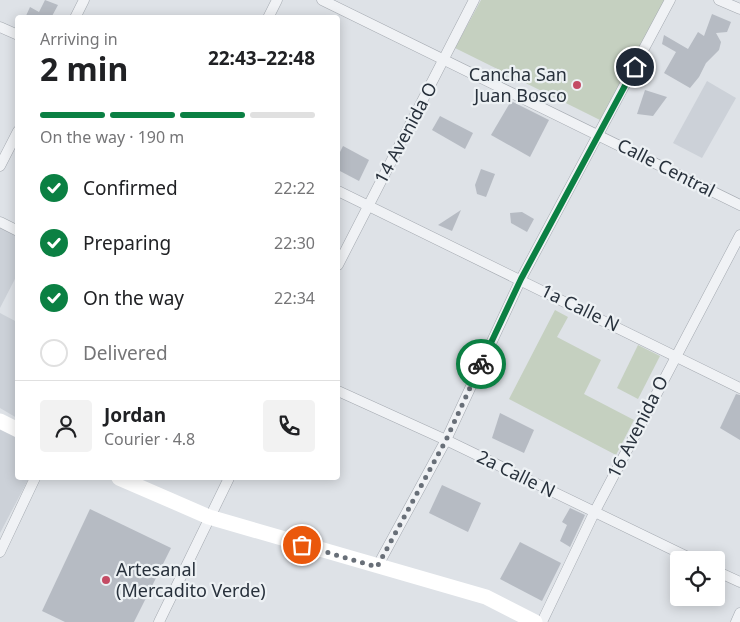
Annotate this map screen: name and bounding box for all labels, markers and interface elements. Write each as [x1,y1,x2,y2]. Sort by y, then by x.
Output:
text: Arriving in [40,28,118,50]
text: 22:43–22:48 [208,45,315,71]
pin [614,46,656,88]
text: 2 min [40,47,128,90]
icon: home [621,53,649,81]
place label: Cancha San Juan Bosco [469,62,567,107]
street label: 14 Avenida O [368,78,442,187]
marker: Cancha San Juan Bosco [571,79,583,91]
text: On the way · 190 m [40,126,184,148]
street label: Calle Central [614,132,719,202]
icon: check [40,174,68,202]
text: Confirmed [83,175,178,201]
text: 22:22 [274,177,315,199]
icon: check [40,229,68,257]
text: Preparing [83,230,171,256]
text: 22:30 [274,232,315,254]
street label: 1a Calle N [537,278,624,336]
icon: check [40,284,68,312]
text: On the way [83,285,184,311]
text: 22:34 [274,287,315,309]
courier [456,339,506,389]
text: Delivered [83,340,168,366]
icon: bike [467,350,495,378]
street label: 16 Avenida O [601,371,673,482]
button: person [40,400,92,452]
button: phone [263,400,315,452]
text: Jordan [104,402,166,428]
text: Courier · 4.8 [104,428,195,450]
street label: 2a Calle N [473,444,560,502]
pin [281,524,323,566]
icon: bag [288,531,316,559]
map controls [670,551,725,606]
button: locate [670,551,725,606]
place label: Artesanal (Mercadito Verde) [116,557,266,602]
marker: Artesanal (Mercadito Verde) [100,574,112,586]

